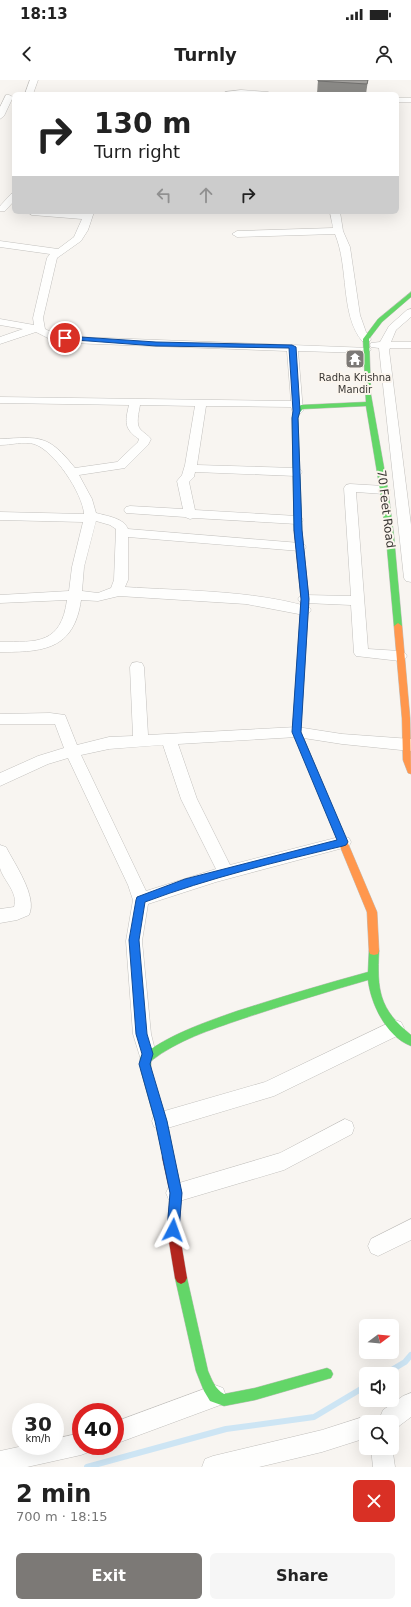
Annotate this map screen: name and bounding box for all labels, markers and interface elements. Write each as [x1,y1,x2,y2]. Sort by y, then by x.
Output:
text: 18:13 [20,5,68,23]
icon: back [16,43,38,65]
icon: person [373,43,395,65]
text: Turnly [174,44,237,65]
text: 130 m [94,107,191,140]
icon: right [28,108,80,160]
text: Turn right [94,141,180,162]
icon: left [153,184,175,206]
icon: ahead [195,184,217,206]
icon: right [237,184,259,206]
pin [48,321,82,355]
icon: arrive [54,327,76,349]
temple icon: Radha Krishna Mandir [344,348,366,370]
place label: Radha Krishna Mandir [319,372,391,395]
street label: 70 Feet Road [374,469,398,549]
position arrow [152,1209,194,1251]
north arrow [359,1319,399,1359]
map controls [359,1319,399,1455]
button: sound [359,1367,399,1407]
speed limit sign: 40 [72,1403,124,1455]
text: 30 [24,1412,52,1436]
button: search [359,1415,399,1455]
text: km/h [25,1433,51,1444]
text: 2 min [16,1480,91,1508]
button: close [353,1480,395,1522]
text: 700 m · 18:15 [16,1509,107,1524]
button: Exit [16,1553,202,1599]
button: Share [210,1553,395,1599]

